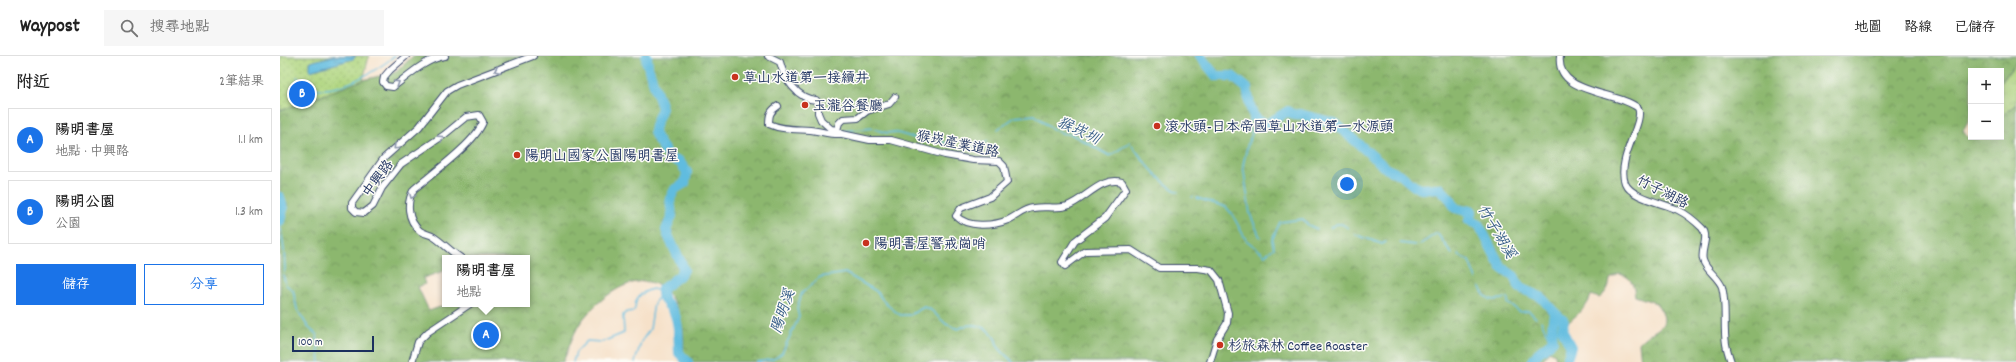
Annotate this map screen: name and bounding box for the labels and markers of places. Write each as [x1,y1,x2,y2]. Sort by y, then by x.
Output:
place label: 草山水道第一接續井 [743,69,869,89]
marker: 草山水道第一接續井 [730,72,740,82]
pin: B [289,79,315,109]
place label: 玉瀧谷餐廳 [813,97,883,117]
marker: 玉瀧谷餐廳 [800,100,810,110]
place label: 滾水頭-日本帝國草山水道第一水源頭 [1165,118,1394,138]
marker: 滾水頭-日本帝國草山水道第一水源頭 [1152,121,1162,131]
place label: 陽明山國家公園陽明書屋 [525,147,679,167]
marker: 陽明山國家公園陽明書屋 [512,150,522,160]
place label: 陽明書屋警戒崗哨 [874,235,986,255]
marker: 陽明書屋警戒崗哨 [861,238,871,248]
pin: A [473,320,499,350]
place label: 杉旅森林 Coffee Roaster [1228,337,1368,357]
marker: 杉旅森林 Coffee Roaster [1215,340,1225,350]

